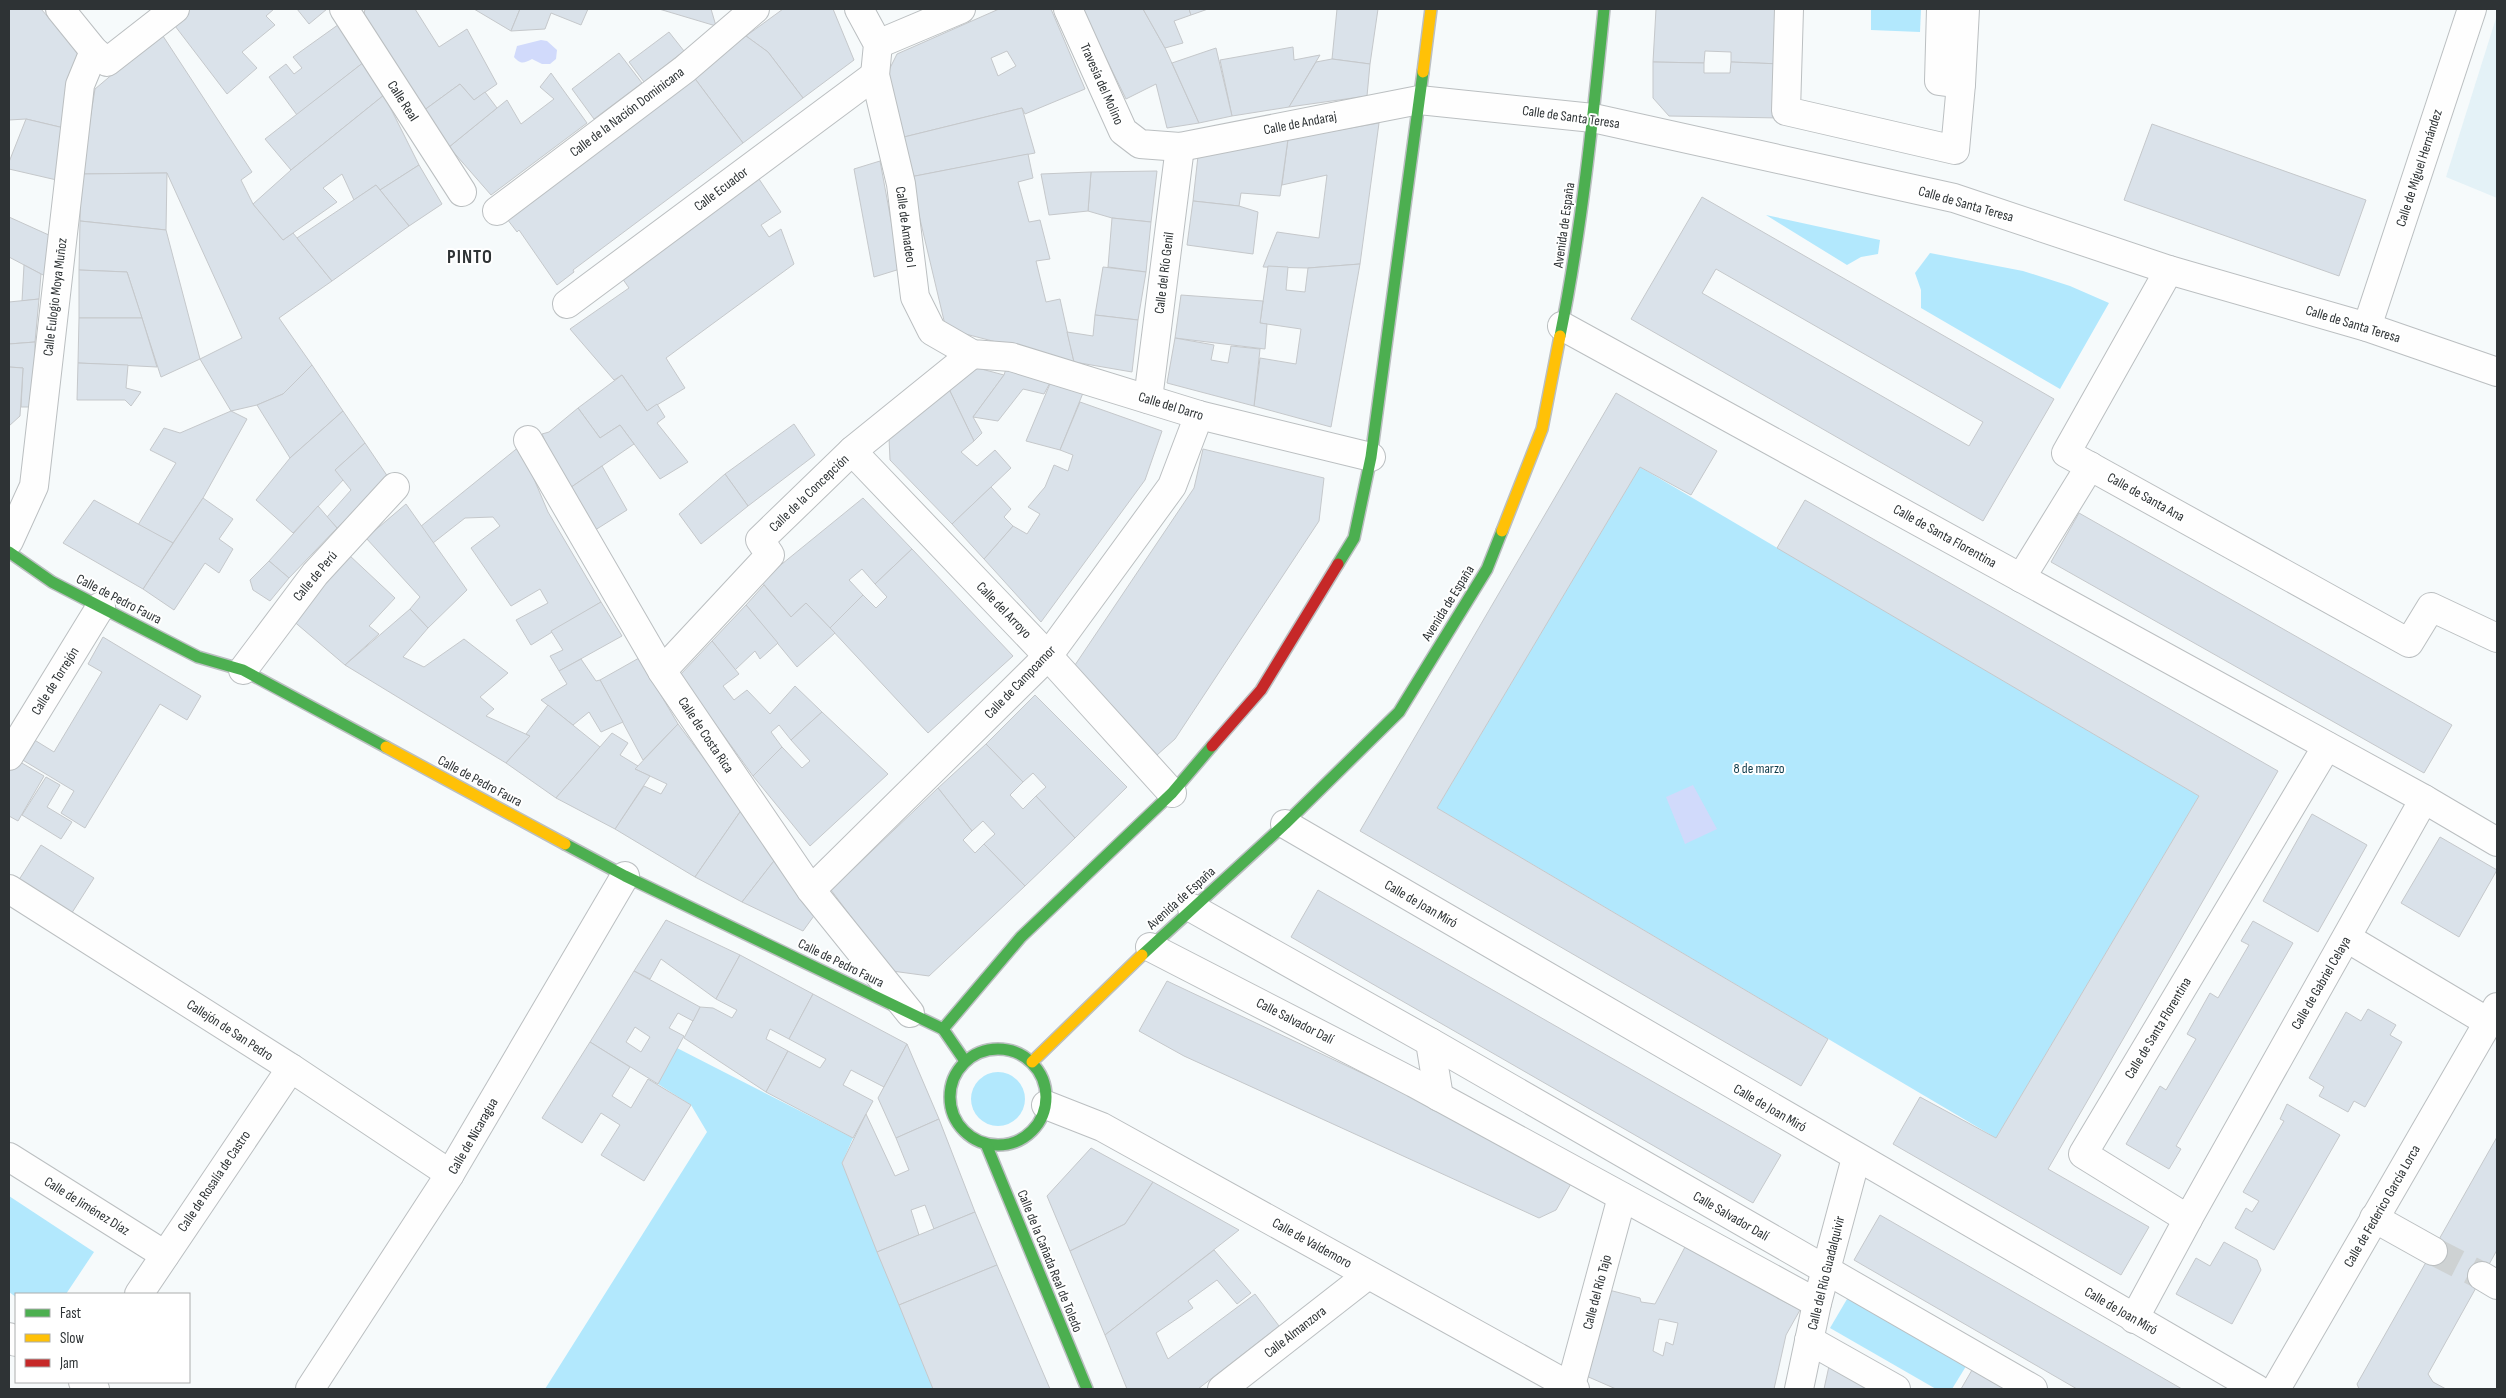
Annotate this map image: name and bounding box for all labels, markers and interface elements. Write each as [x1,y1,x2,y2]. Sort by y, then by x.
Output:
street label: Travesía del Molino [1076,41,1128,128]
street label: Calle de la Nación Dominicana [566,63,688,161]
street label: Calle Real [384,78,422,124]
street label: Calle de Santa Teresa [1521,102,1621,132]
street label: Calle de Miguel Hernández [2392,107,2446,229]
street label: Calle de Andaraj [1262,108,1338,138]
street label: Calle Ecuador [691,163,751,215]
street label: Avenida de España [1549,181,1578,270]
street label: Calle de Santa Teresa [1916,182,2016,226]
street label: Calle de Amadeo I [892,185,920,269]
street label: Calle del Río Genil [1151,231,1177,315]
street label: Calle Eulogio Moya Muñoz [39,237,71,357]
district label: PINTO [447,246,493,269]
street label: Calle de Santa Teresa [2304,302,2402,346]
street label: Calle del Darro [1136,388,1206,424]
street label: Calle de la Concepción [766,451,852,535]
street label: Calle de Santa Ana [2104,469,2188,525]
street label: Calle de Santa Florentina [1890,501,2000,571]
street label: Calle de Perú [289,547,341,604]
street label: Avenida de España [1418,562,1478,645]
street label: Calle de Pedro Faura [74,570,164,628]
street label: Calle del Arroyo [973,578,1035,642]
street label: Calle de Campoamor [981,642,1059,722]
street label: Calle de Torrejón [27,644,83,718]
street label: Calle de Costa Rica [674,694,738,776]
street label: Calle de Pedro Faura [435,752,525,810]
park label: 8 de marzo [1733,760,1785,777]
street label: Avenida de España [1143,863,1219,934]
street label: Calle de Joan Miró [1381,876,1461,932]
street label: Calle de Gabriel Celaya [2287,933,2355,1033]
street label: Calle de Pedro Faura [795,935,887,991]
street label: Calle de Santa Florentina [2121,974,2195,1082]
street label: Calle Salvador Dalí [1253,994,1337,1048]
street label: Callejón de San Pedro [184,996,277,1064]
street label: Calle de Joan Miró [1730,1080,1810,1136]
street label: Calle de Nicaragua [444,1095,502,1177]
street label: Calle de Rosalía de Castro [174,1127,254,1235]
street label: Calle de Federico García Lorca [2340,1142,2424,1270]
street label: Calle de Jiménez Díaz [41,1173,133,1239]
street label: Calle de la Cañada Real de Toledo [1014,1187,1086,1335]
street label: Calle Salvador Dalí [1690,1187,1772,1245]
street label: Calle de Valdemoro [1269,1214,1355,1272]
street label: Calle del Río Guadalquivir [1804,1214,1848,1332]
street label: Calle del Río Tajo [1579,1252,1615,1331]
street label: Calle de Joan Miró [2081,1283,2161,1339]
legend [15,1293,190,1383]
street label: Calle Almanzora [1261,1303,1329,1361]
text: Fast [60,1304,82,1323]
text: Slow [60,1329,84,1348]
text: Jam [59,1354,78,1373]

